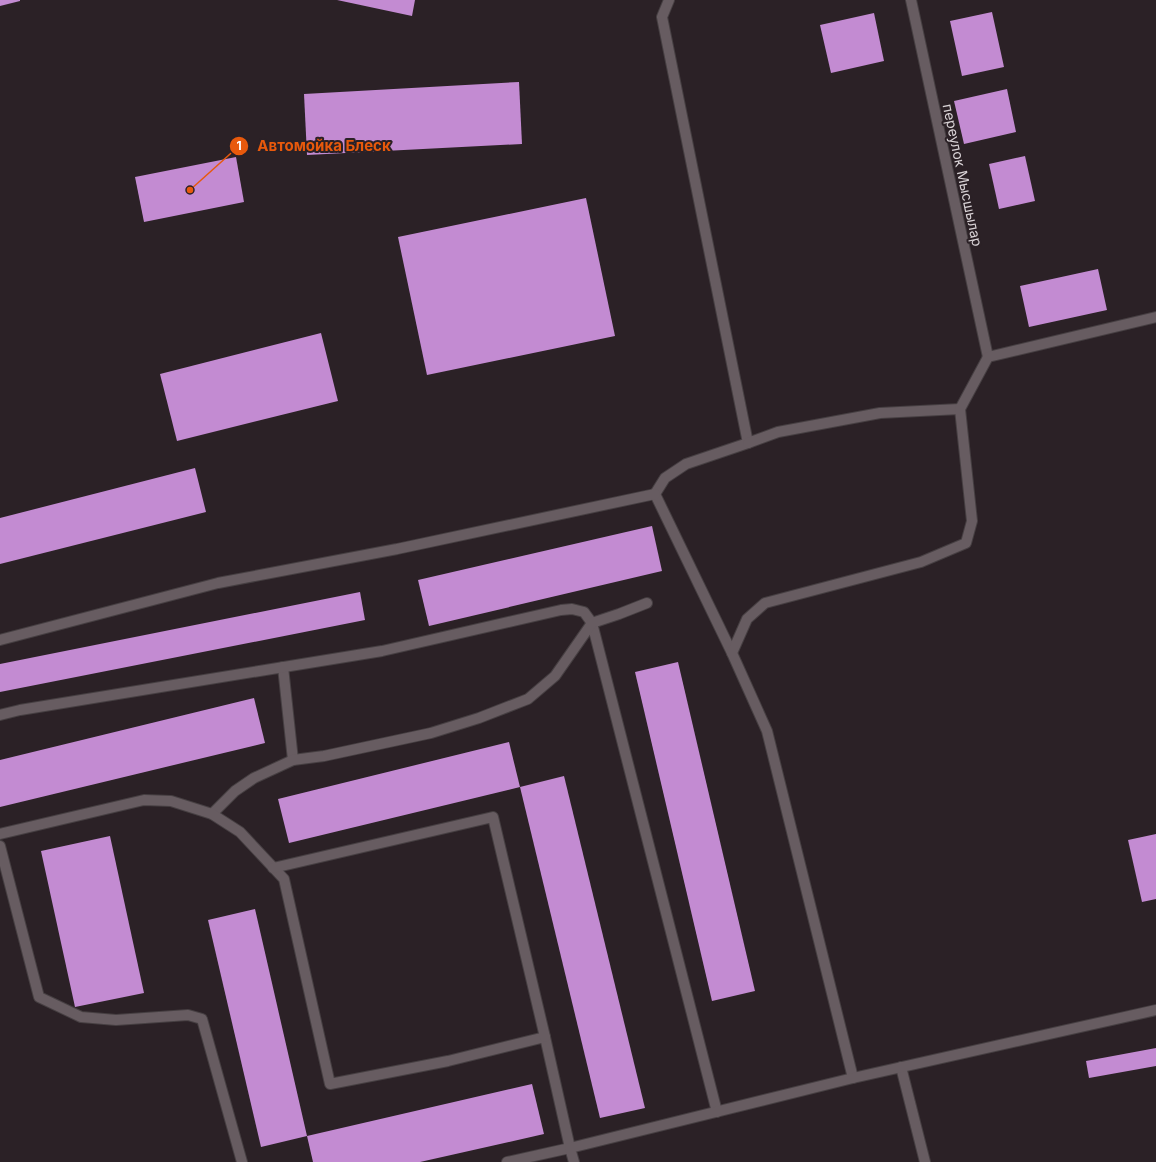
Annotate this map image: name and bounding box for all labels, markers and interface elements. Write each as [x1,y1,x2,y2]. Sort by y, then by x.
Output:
street label: переулок Мысшылар [940,102,986,248]
callout: Автомойка Блеск [229,132,398,159]
text: Автомойка Блеск [257,136,391,155]
text: 1 [236,138,242,153]

